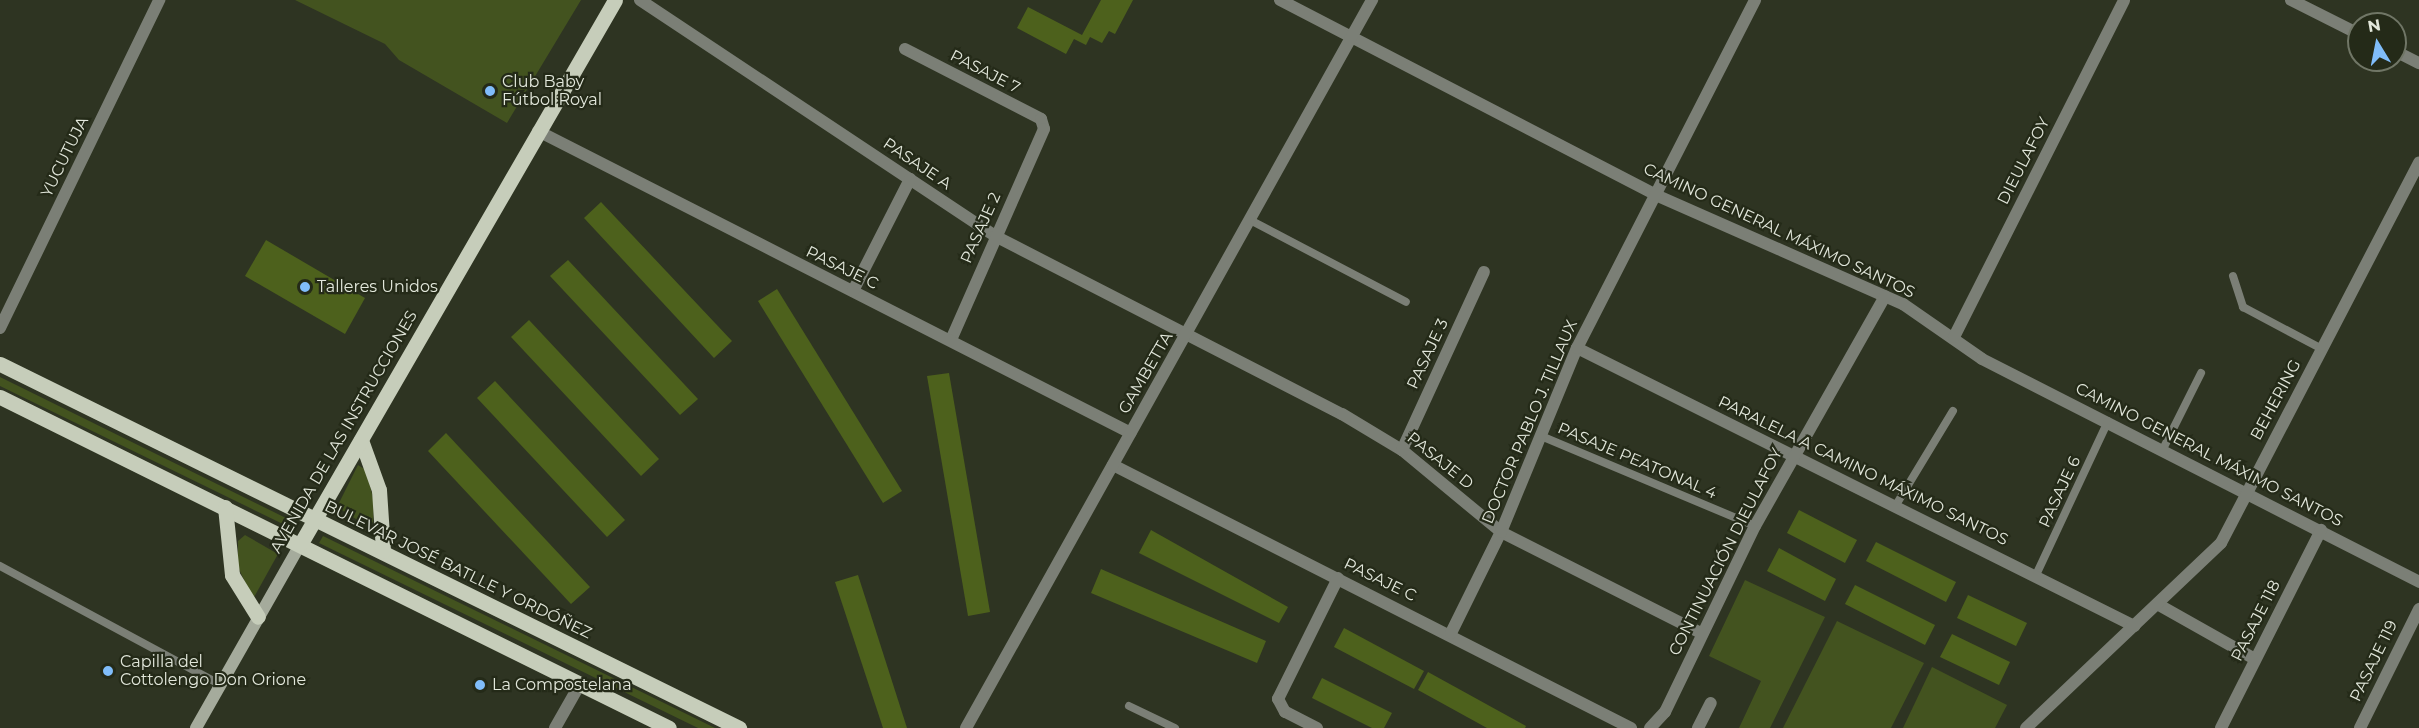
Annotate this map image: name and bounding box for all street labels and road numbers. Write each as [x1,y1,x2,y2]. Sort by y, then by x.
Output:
street label: PASAJE 7 [947,46,1023,98]
street label: YUCUTUJA [37,114,93,200]
street label: DIEULAFOY [1994,114,2054,208]
street label: PASAJE A [879,134,955,194]
street label: CAMINO GENERAL MÁXIMO SANTOS [1640,159,1918,303]
street label: PASAJE 2 [957,189,1005,267]
street label: PASAJE C [803,242,881,294]
street label: AVENIDA DE LAS INSTRUCCIONES [266,307,422,557]
street label: PASAJE 3 [1403,316,1453,392]
street label: DOCTOR PABLO J. TILLAUX [1478,317,1582,527]
street label: GAMBETTA [1115,329,1177,417]
street label: BEHERING [2247,357,2305,443]
street label: CAMINO GENERAL MÁXIMO SANTOS [2072,379,2346,531]
street label: PARALELA A CAMINO MÁXIMO SANTOS [1715,392,2011,550]
street label: PASAJE PEATONAL 4 [1555,419,1719,503]
street label: PASAJE D [1403,428,1477,494]
street label: CONTINUACIÓN DIEULAFOY [1665,445,1787,659]
street label: PASAJE 6 [2035,453,2085,531]
street label: BULEVAR JOSÉ BATLLE Y ORDÓÑEZ [321,497,595,643]
street label: PASAJE C [1341,554,1419,606]
street label: PASAJE 118 [2227,577,2285,665]
street label: PASAJE 119 [2346,617,2402,705]

